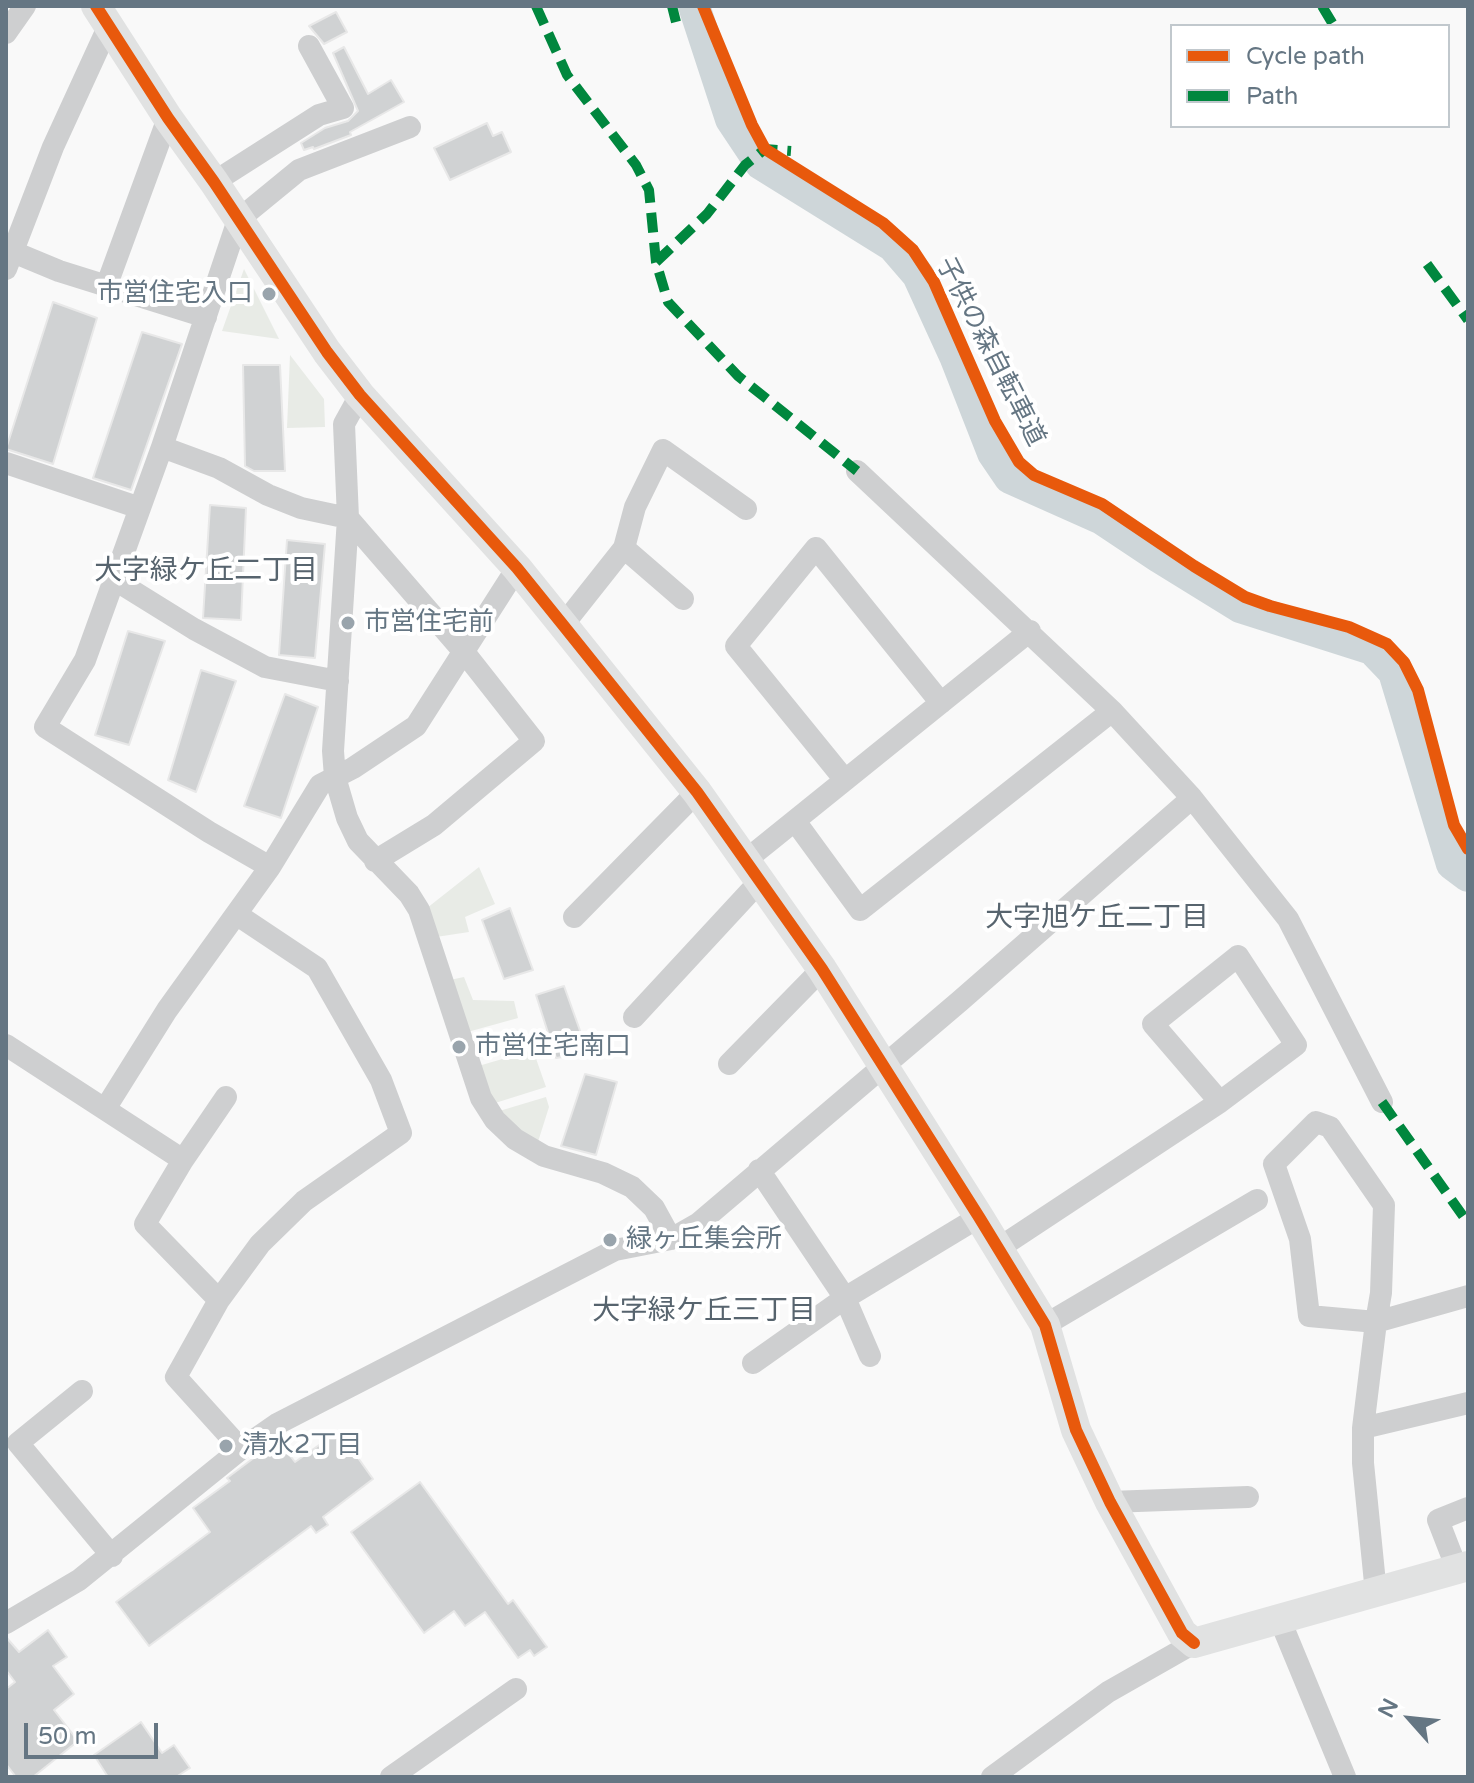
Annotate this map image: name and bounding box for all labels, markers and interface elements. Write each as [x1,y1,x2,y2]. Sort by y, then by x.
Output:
legend [1170,24,1450,128]
text: Cycle path [1246,42,1365,71]
text: Path [1246,82,1299,111]
street label: 子供の森自転車道 [929,252,1051,452]
place label: 市営住宅入口 [97,278,253,310]
marker: 市営住宅入口 [260,285,278,303]
district label: 大字緑ケ丘二丁目 [94,555,318,589]
place label: 市営住宅前 [364,607,494,639]
marker: 市営住宅前 [339,614,357,632]
district label: 大字旭ケ丘二丁目 [985,902,1209,936]
place label: 市営住宅南口 [475,1031,631,1063]
marker: 市営住宅南口 [450,1038,468,1056]
place label: 緑ヶ丘集会所 [626,1224,782,1256]
marker: 緑ヶ丘集会所 [601,1231,619,1249]
district label: 大字緑ケ丘三丁目 [592,1295,816,1329]
place label: 清水2丁目 [242,1430,362,1462]
marker: 清水2丁目 [217,1437,235,1455]
north arrow [1370,1679,1450,1759]
text: N [1373,1694,1404,1722]
scale bar [28,1707,162,1757]
text: 50 m [38,1722,96,1751]

